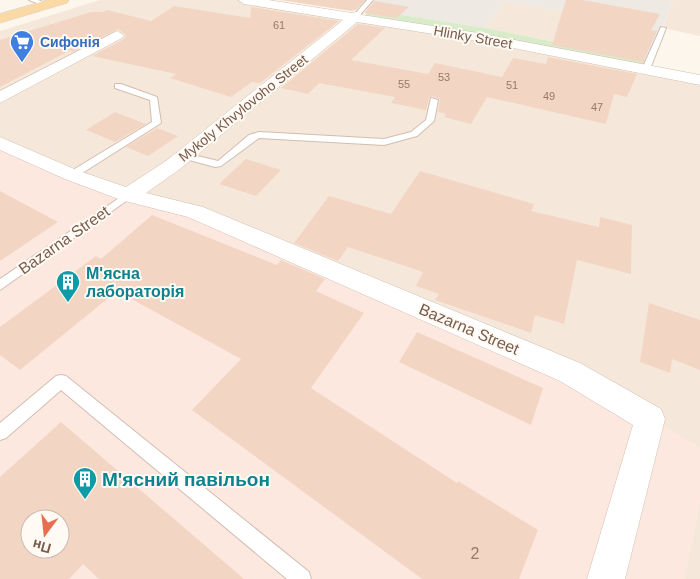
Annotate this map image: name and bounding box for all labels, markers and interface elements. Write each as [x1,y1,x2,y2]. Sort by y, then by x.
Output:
house number: 61 [273,19,285,31]
street label: Hlinky Street [433,22,514,52]
supermarket icon: Сифонія [9,29,35,63]
place label: Сифонія [40,34,100,50]
street label: Mykoly Khvylovoho Street [175,51,311,165]
house number: 53 [438,71,450,83]
house number: 55 [398,78,410,90]
house number: 51 [506,79,518,91]
house number: 49 [543,90,555,102]
house number: 47 [591,101,603,113]
street label: Bazarna Street [15,202,113,278]
place label: М'ясна лабораторія [86,265,184,300]
building icon: М'ясна лабораторія [55,269,81,303]
street label: Bazarna Street [417,300,522,358]
building icon: М'ясний павільон [72,466,98,500]
place label: М'ясний павільон [102,469,270,490]
north arrow [20,509,70,559]
text: Пн [31,536,53,557]
house number: 2 [471,545,480,562]

